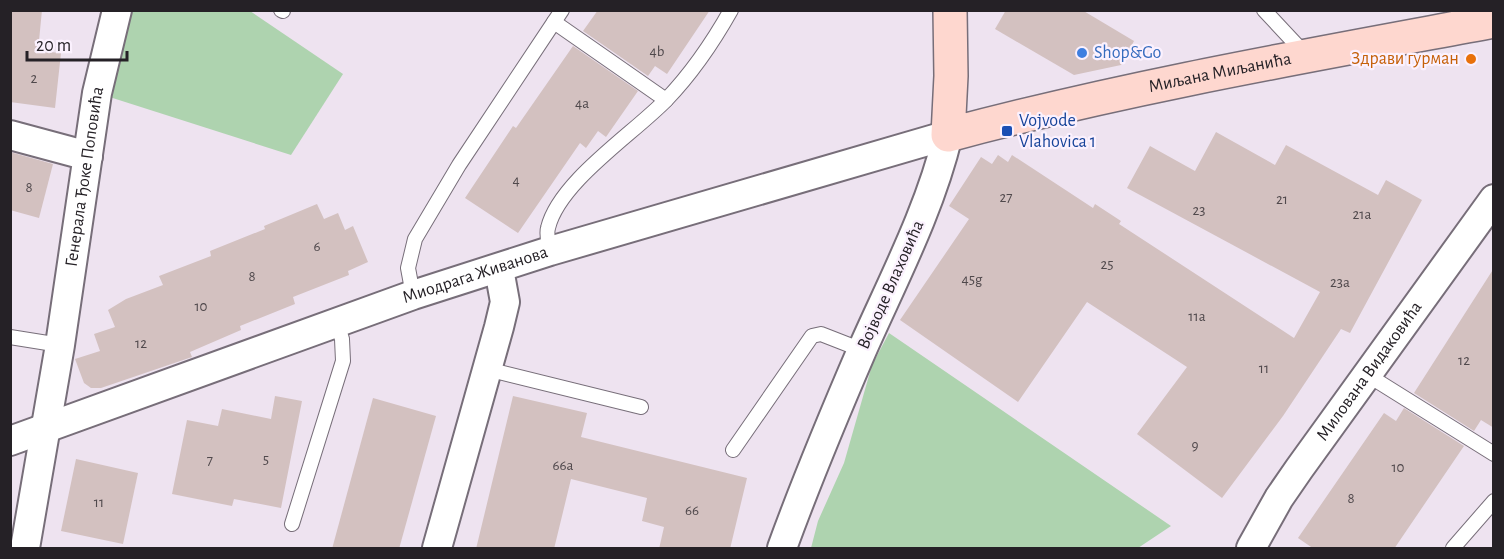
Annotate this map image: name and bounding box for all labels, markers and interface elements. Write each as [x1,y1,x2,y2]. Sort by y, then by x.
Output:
scale bar [27,24,128,62]
text: 20 m [36,37,71,55]
house number: 4b [650,44,665,59]
place label: Shop&Go [1094,44,1162,62]
marker: Shop&Go [1075,46,1089,60]
street label: Миљана Миљанића [1147,50,1293,96]
place label: Здрави гурман [1351,50,1459,68]
marker: Здрави гурман [1464,52,1478,66]
house number: 2 [31,71,38,86]
street label: Генерала Ђоке Поповића [63,85,107,268]
house number: 4a [575,96,589,111]
place label: Vojvode Vlahovica 1 [1019,112,1096,151]
marker: Vojvode Vlahovica 1 [1000,124,1014,138]
house number: 4 [512,173,520,188]
house number: 8 [25,180,33,195]
house number: 27 [999,190,1013,205]
house number: 21 [1276,192,1288,207]
house number: 23 [1192,203,1206,218]
house number: 21a [1353,207,1372,222]
street label: Војводе Влаховића [854,218,928,352]
house number: 6 [313,239,321,254]
street label: Миодрага Живанова [400,243,550,307]
house number: 25 [1100,257,1114,272]
house number: 8 [248,269,256,284]
house number: 45g [962,272,983,287]
house number: 23a [1330,275,1350,290]
street label: Милована Видаковића [1313,298,1426,444]
house number: 10 [194,299,208,314]
house number: 11a [1188,309,1206,324]
house number: 12 [135,336,147,351]
house number: 12 [1458,353,1470,368]
house number: 11 [1259,361,1269,376]
house number: 9 [1191,438,1199,453]
house number: 5 [263,452,269,467]
house number: 7 [207,453,213,468]
house number: 66a [552,458,574,473]
house number: 10 [1391,460,1405,475]
house number: 8 [1347,491,1355,506]
house number: 11 [94,495,104,510]
house number: 66 [685,503,699,518]

